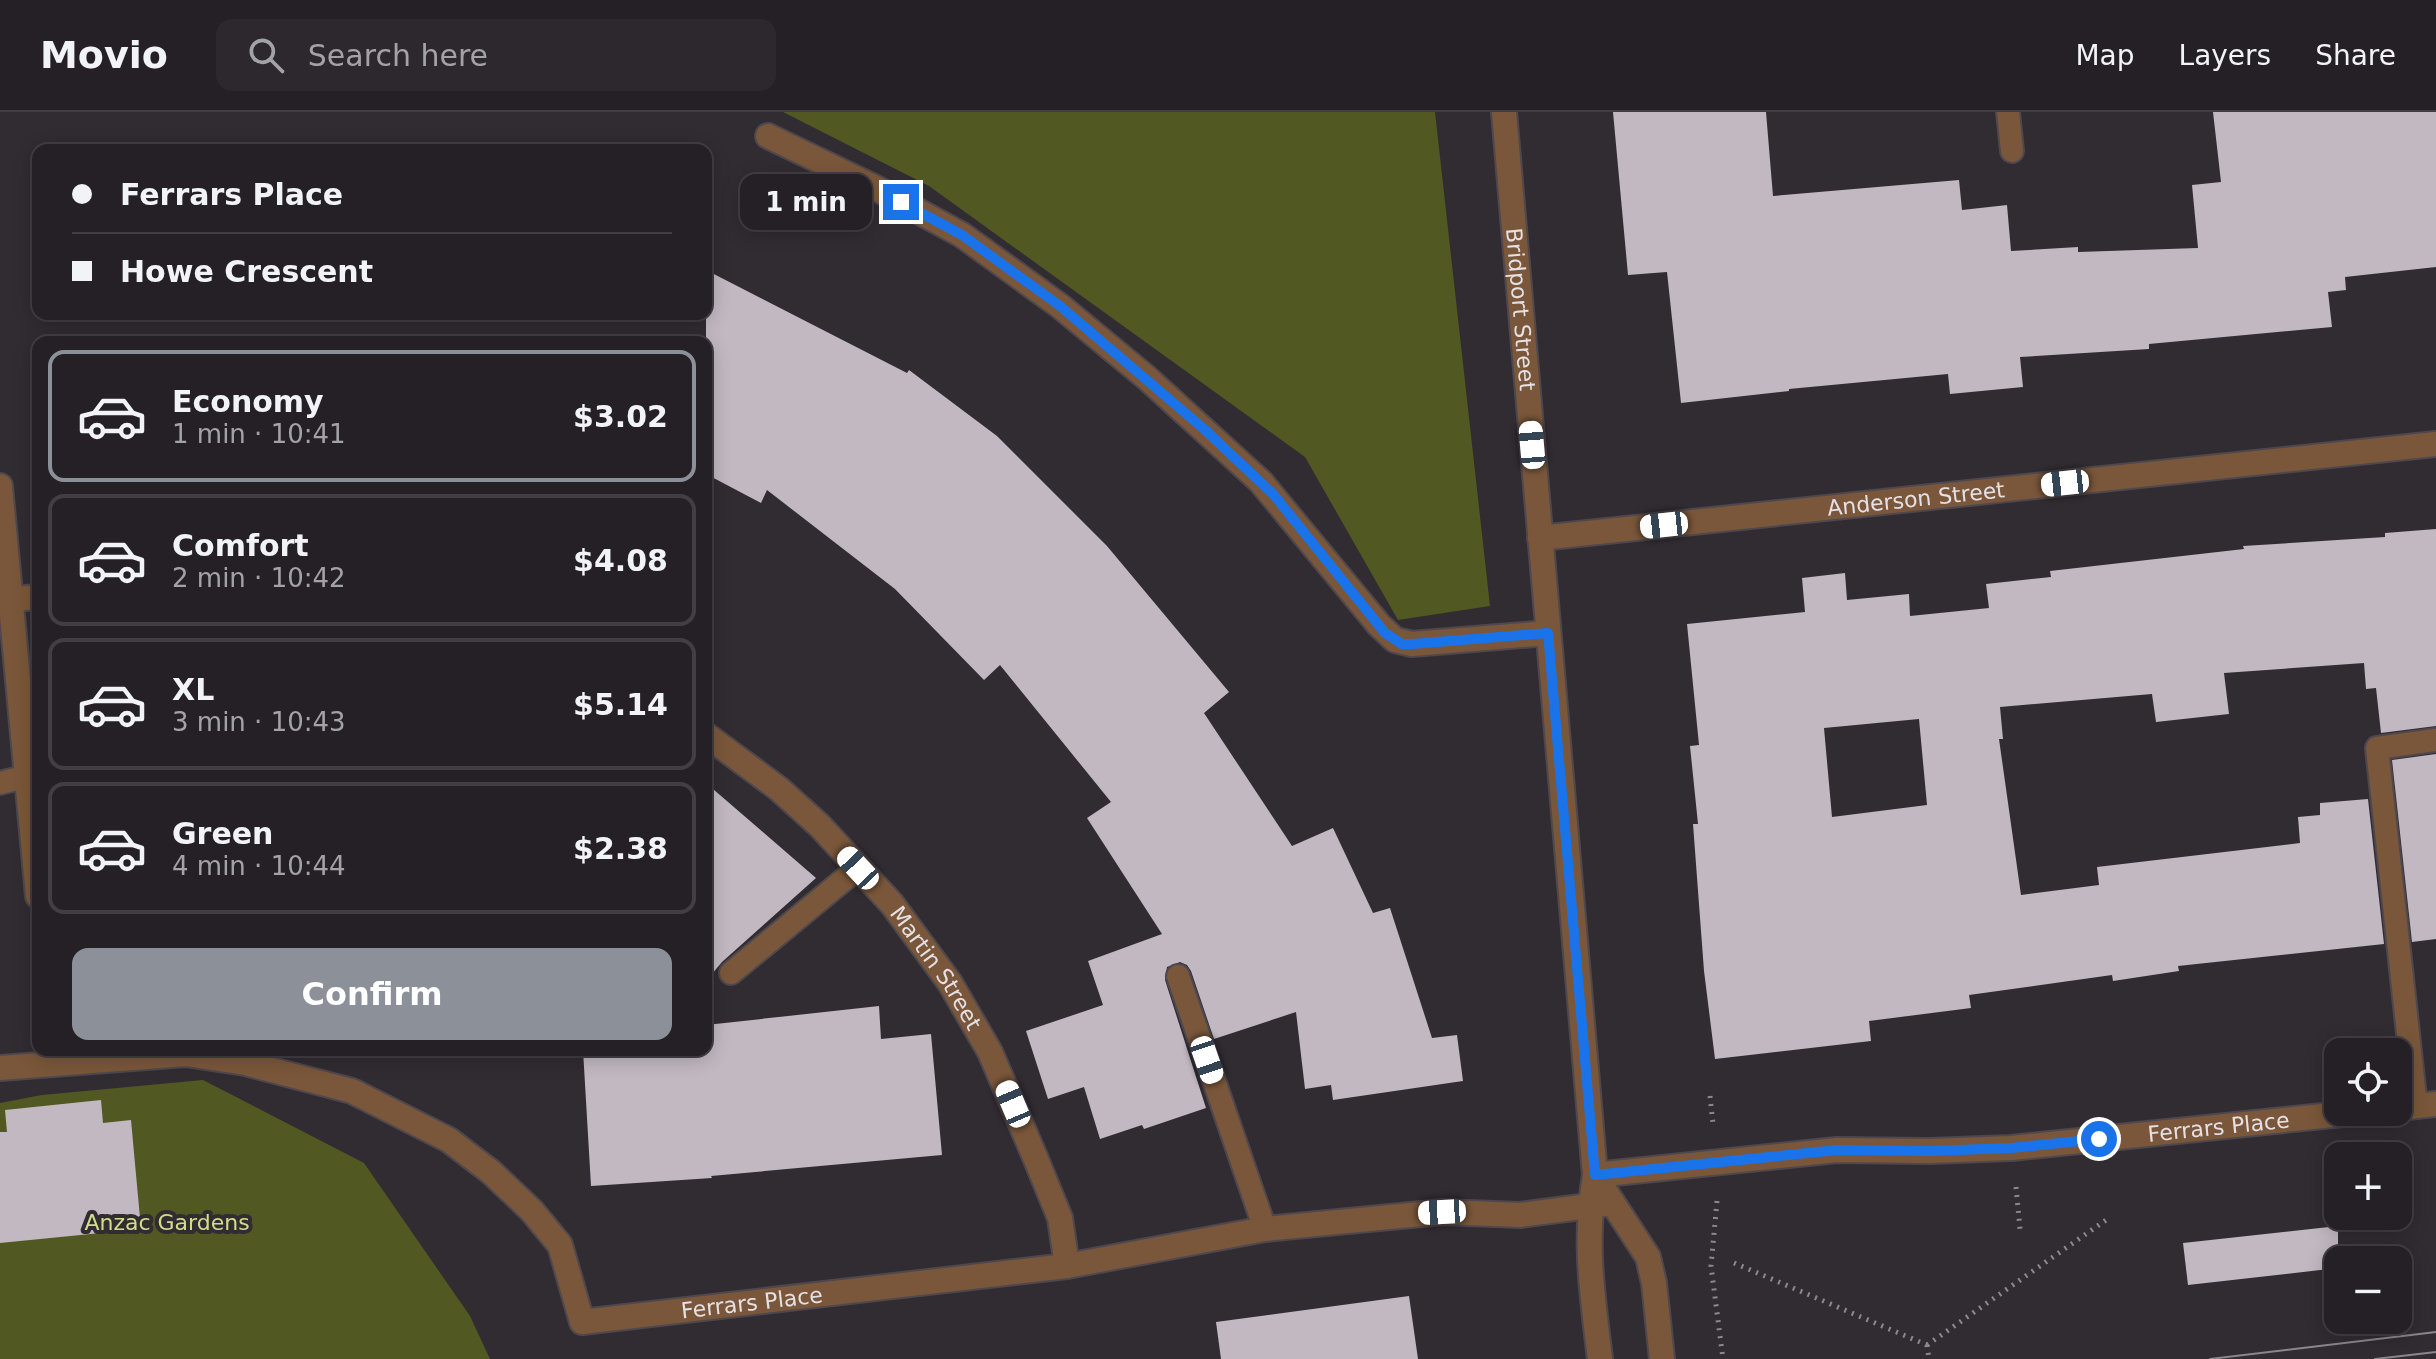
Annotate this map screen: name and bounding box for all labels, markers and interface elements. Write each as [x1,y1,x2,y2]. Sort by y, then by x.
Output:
search box [216,19,776,91]
text: Movio [40,33,168,77]
icon: search [244,33,288,77]
text: Search here [308,38,488,73]
text: Map [2075,39,2135,72]
text: Layers [2179,39,2271,72]
text: Share [2315,39,2396,72]
callout: 1 min [741,174,873,230]
text: Ferrars Place [120,177,343,212]
route end [883,184,919,220]
text: 1 min [765,187,847,217]
street label: Bridport Street [1501,227,1540,392]
text: Howe Crescent [120,254,373,289]
icon: car [76,380,148,452]
text: Economy [172,384,324,419]
text: $3.02 [573,399,668,434]
text: 1 min · 10:41 [172,419,346,449]
car [1518,420,1546,470]
car [2040,469,2090,497]
street label: Anderson Street [1826,477,2006,521]
car [1639,511,1689,539]
icon: car [76,524,148,596]
text: Comfort [172,528,309,563]
text: $4.08 [573,543,668,578]
text: 2 min · 10:42 [172,563,346,593]
icon: car [76,668,148,740]
text: XL [172,672,214,707]
text: $5.14 [573,687,668,722]
text: 3 min · 10:43 [172,707,346,737]
icon: car [76,812,148,884]
text: Green [172,816,273,851]
text: $2.38 [573,831,668,866]
car [833,842,883,894]
text: 4 min · 10:44 [172,851,346,881]
street label: Martin Street [885,902,987,1035]
button: Confirm [72,948,672,1040]
car [1188,1033,1226,1087]
map controls [2324,1038,2412,1334]
button: locate [2324,1038,2412,1126]
car [993,1077,1033,1131]
street label: Ferrars Place [2147,1108,2291,1147]
route start [2081,1121,2117,1157]
button: + [2324,1142,2412,1230]
car [1417,1199,1467,1225]
park label: Anzac Gardens [84,1210,250,1235]
button: − [2324,1246,2412,1334]
street label: Ferrars Place [680,1282,824,1323]

